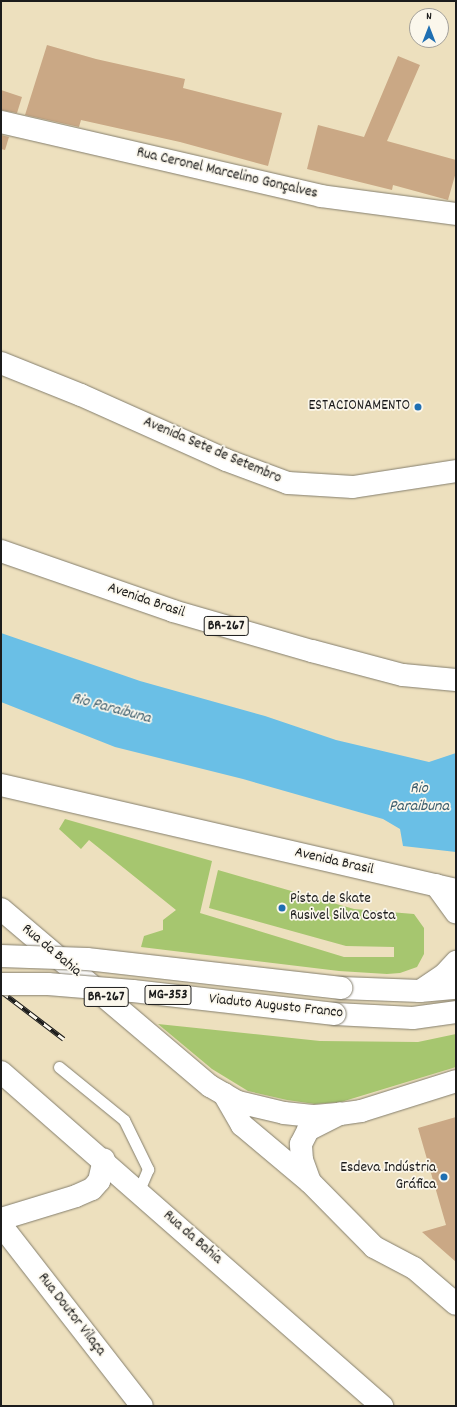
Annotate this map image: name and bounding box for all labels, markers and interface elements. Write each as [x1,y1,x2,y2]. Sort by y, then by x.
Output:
north arrow [409,8,449,48]
text: N [426,9,432,25]
street label: Rua Ceronel Marcelino Gonçalves [135,144,319,204]
place label: ESTACIONAMENTO [308,398,410,416]
marker: ESTACIONAMENTO [413,402,423,412]
street label: Avenida Sete de Setembro [140,414,284,488]
street label: Avenida Brasil [105,579,187,623]
road number: BR-267 [203,614,249,638]
water label: Rio Paraibuna [69,689,153,729]
water label: Rio Paraibuna [389,779,449,817]
street label: Avenida Brasil [293,844,375,880]
place label: Pista de Skate Rusivel Silva Costa [290,890,395,925]
marker: Pista de Skate Rusivel Silva Costa [277,903,287,913]
street label: Rua da Bahia [17,921,85,981]
road number: MG-353 [144,983,192,1007]
road number: BR-267 [83,985,129,1009]
street label: Viaduto Augusto Franco [208,991,344,1023]
place label: Esdeva Indústria Gráfica [340,1159,436,1194]
marker: Esdeva Indústria Gráfica [439,1172,449,1182]
street label: Rua da Bahia [159,1207,225,1269]
street label: Rua Doutor Vilaça [33,1270,109,1360]

